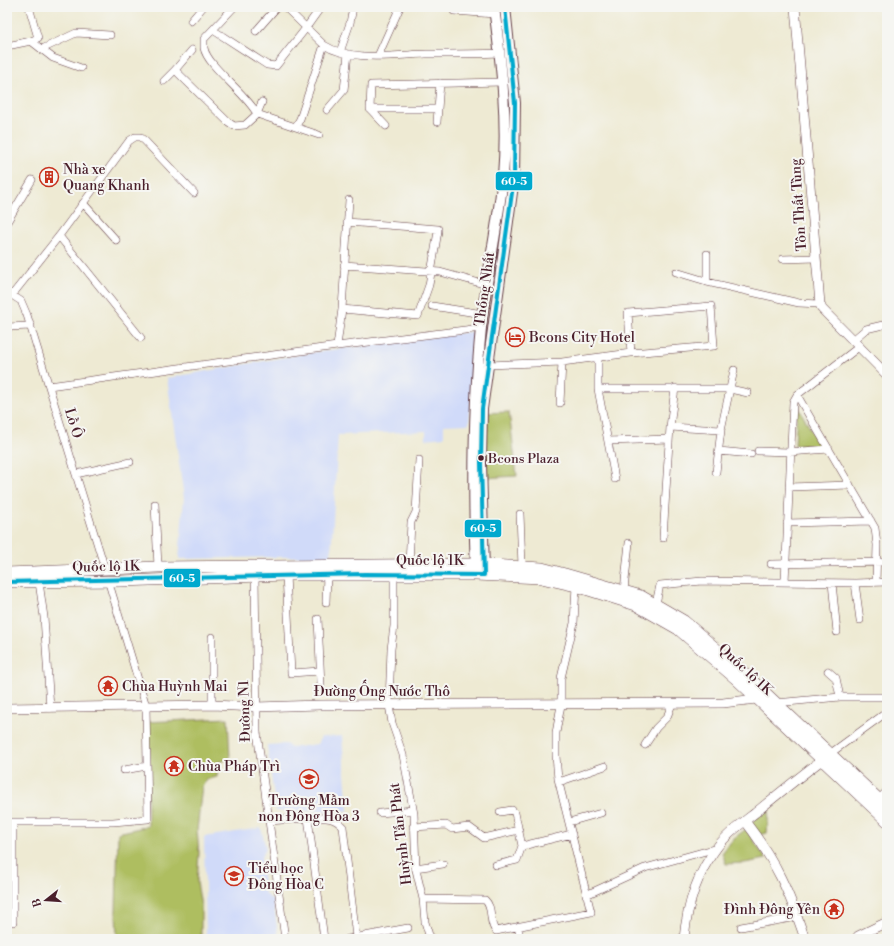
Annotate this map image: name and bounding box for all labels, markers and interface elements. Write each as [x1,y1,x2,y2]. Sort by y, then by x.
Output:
street label: Tôn Thất Tùng [787,157,811,252]
place label: Nhà xe Quang Khanh [63,161,150,195]
building icon: Nhà xe Quang Khanh [38,166,60,188]
line badge: 60-5 [495,171,533,191]
text: 60-5 [501,175,527,189]
street label: Thống Nhất [471,251,499,328]
hotel icon: Bcons City Hotel [504,326,526,348]
place label: Bcons City Hotel [528,329,635,347]
street label: Lồ Ô [60,405,88,441]
place label: Bcons Plaza [487,451,560,467]
marker: Bcons Plaza [476,453,486,463]
line badge: 60-5 [464,519,502,538]
text: 60-5 [470,522,496,536]
street label: Quốc lộ 1K [396,552,465,570]
street label: Quốc lộ 1K [72,557,141,577]
line badge: 60-5 [163,568,201,588]
text: 60-5 [169,572,195,586]
street label: Quốc lộ 1K [714,640,777,700]
temple icon: Chùa Huỳnh Mai [97,675,119,697]
place label: Chùa Huỳnh Mai [122,678,228,696]
street label: Đường Ống Nước Thô [314,679,450,701]
street label: Đường N1 [235,680,255,742]
temple icon: Chùa Pháp Trì [163,755,185,777]
place label: Chùa Pháp Trì [188,758,280,776]
school or university icon: Trường Mầm non Đông Hòa 3 [298,768,320,790]
street label: Huỳnh Tấn Phát [386,782,416,886]
place label: Trường Mầm non Đông Hòa 3 [258,792,360,826]
place label: Tiểu học Đông Hòa C [248,860,324,894]
school or university icon: Tiểu học Đông Hòa C [223,865,245,887]
north arrow [26,880,66,920]
text: B [29,897,45,909]
temple icon: Đình Đông Yên [823,898,845,920]
place label: Đình Đông Yên [724,901,821,919]

